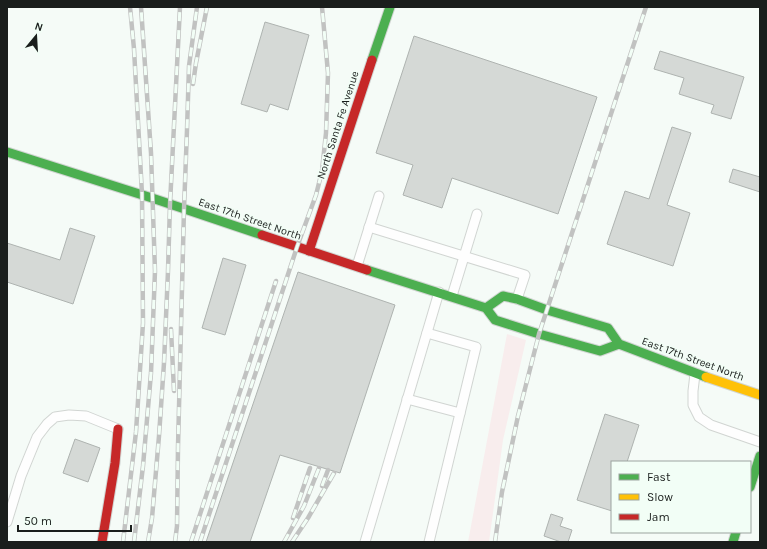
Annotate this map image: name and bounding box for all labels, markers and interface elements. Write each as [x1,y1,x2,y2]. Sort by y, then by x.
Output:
north arrow [16,16,56,56]
text: N [33,20,45,34]
street label: North Santa Fe Avenue [314,69,362,181]
street label: East 17th Street North [197,195,303,243]
street label: East 17th Street North [640,334,746,384]
legend [611,461,751,533]
text: Fast [647,470,671,484]
text: Slow [647,490,673,504]
scale bar [18,507,131,533]
text: Jam [647,510,670,524]
text: 50 m [24,514,52,528]

